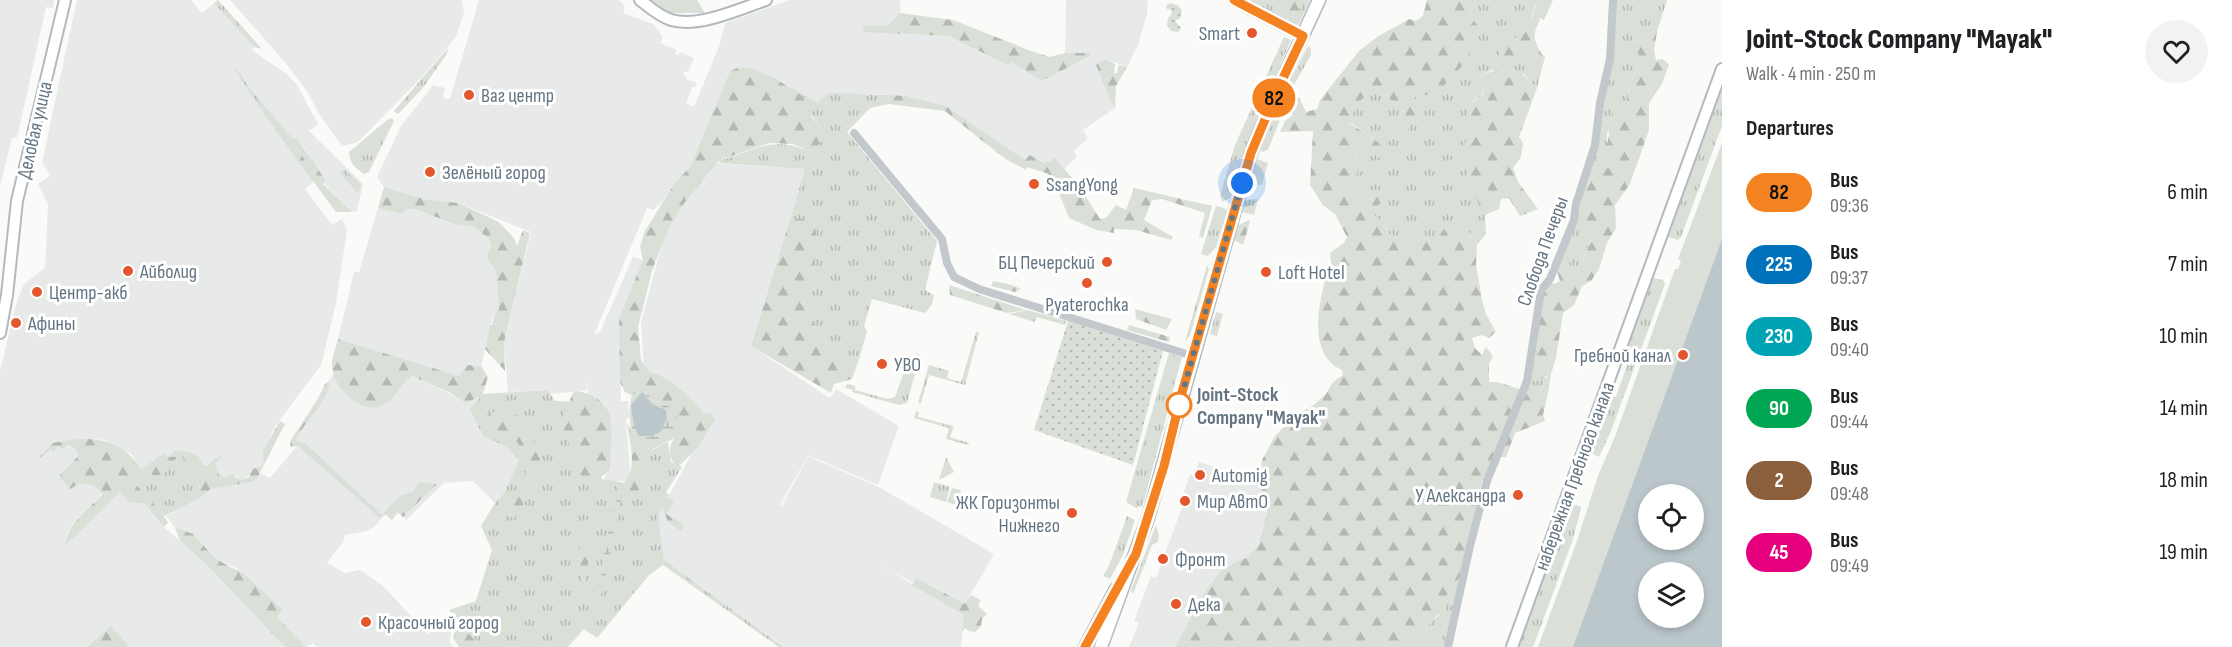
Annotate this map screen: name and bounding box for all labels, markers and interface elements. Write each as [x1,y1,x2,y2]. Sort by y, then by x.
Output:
button: heart [2145,20,2208,83]
place label: Smart [1199,22,1240,46]
text: Joint-Stock Company "Mayak" [1746,23,2052,56]
marker: Smart [1245,26,1259,40]
text: Walk · 4 min · 250 m [1746,62,1876,86]
line badge: 82 [1247,78,1301,118]
street label: Деловая улица [12,79,58,181]
place label: Ваг центр [481,84,554,108]
text: 82 [1264,86,1284,111]
marker: Ваг центр [462,88,476,102]
text: Departures [1746,115,1834,142]
place label: Зелёный город [442,161,546,185]
marker: Зелёный город [423,165,437,179]
text: Bus [1830,167,1859,194]
your location [1227,168,1257,198]
place label: SsangYong [1046,173,1118,197]
marker: SsangYong [1027,177,1041,191]
text: 6 min [2167,179,2208,206]
text: 82 [1769,180,1789,205]
street label: Слобода Печеры [1512,193,1574,309]
text: 09:36 [1830,194,1869,218]
text: Bus [1830,239,1859,266]
place label: БЦ Печерский [998,251,1095,275]
text: 7 min [2168,251,2208,278]
text: 225 [1765,252,1793,277]
marker: БЦ Печерский [1100,255,1114,269]
place label: Айболид [139,260,197,284]
place label: Loft Hotel [1278,261,1345,285]
marker: Айболид [121,264,135,278]
marker: Loft Hotel [1259,265,1273,279]
text: 09:37 [1830,266,1868,290]
marker: Pyaterochka [1080,276,1094,290]
place label: Центр-акб [49,281,128,305]
marker: Центр-акб [30,285,44,299]
place label: Pyaterochka [1045,293,1129,317]
text: Bus [1830,311,1859,338]
place label: Афины [27,312,75,336]
marker: Афины [9,316,23,330]
text: 10 min [2159,323,2208,350]
text: 230 [1765,324,1793,349]
text: 09:40 [1830,338,1869,362]
place label: Гребной канал [1574,344,1671,368]
marker: Гребной канал [1676,348,1690,362]
place label: УВО [894,353,921,377]
marker: УВО [875,357,889,371]
street label: набережная Гребного канала [1530,379,1620,574]
place label: Joint-Stock Company "Mayak" [1196,383,1325,430]
text: Bus [1830,383,1859,410]
marker: Joint-Stock Company "Mayak" [1166,392,1192,418]
text: 14 min [2160,395,2208,422]
text: 90 [1769,396,1789,421]
text: 09:44 [1830,410,1868,434]
text: Bus [1830,455,1859,482]
place label: Automig [1211,464,1268,488]
text: 18 min [2160,467,2208,494]
marker: Automig [1193,468,1207,482]
text: 2 [1774,468,1784,493]
text: 09:48 [1830,482,1869,506]
place label: У Александра [1415,484,1506,508]
map controls [1638,484,1704,628]
button: locate [1638,484,1704,550]
marker: У Александра [1511,488,1525,502]
place label: Мир АвтО [1197,490,1268,514]
place label: ЖК Горизонты Нижнего [956,491,1060,538]
marker: Мир АвтО [1178,494,1192,508]
marker: ЖК Горизонты Нижнего [1065,506,1079,520]
text: Bus [1830,527,1859,554]
text: 19 min [2159,539,2208,566]
text: 45 [1769,540,1789,565]
place label: Фронт [1175,548,1225,572]
marker: Фронт [1156,552,1170,566]
text: 09:49 [1830,554,1869,578]
button: layers [1638,562,1704,628]
place label: Дека [1188,593,1221,617]
marker: Дека [1169,597,1183,611]
place label: Красочный город [378,611,499,635]
marker: Красочный город [359,615,373,629]

